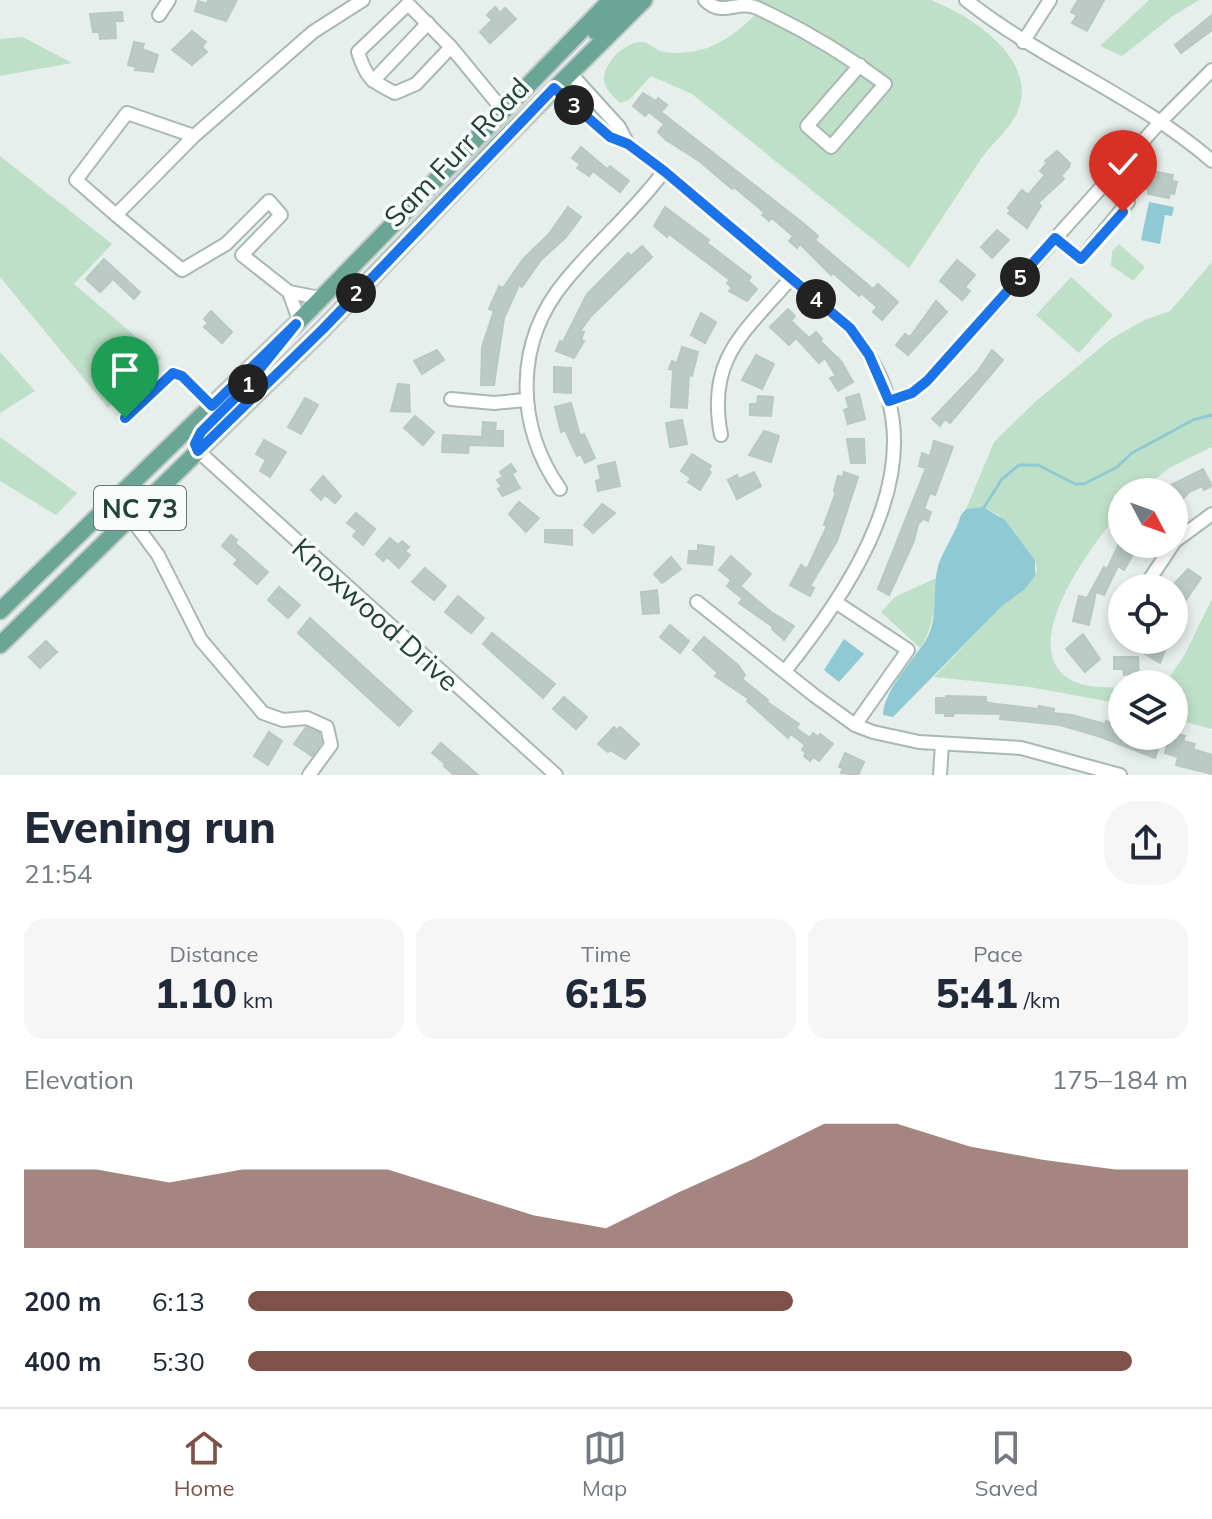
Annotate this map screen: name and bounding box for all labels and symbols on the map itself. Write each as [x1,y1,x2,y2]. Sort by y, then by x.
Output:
street label: Sam Furr Road [376,70,536,234]
pin: 3 [554,85,594,125]
pin [1089,130,1157,212]
pin: 5 [1000,257,1040,297]
pin: 2 [336,273,376,313]
pin: 4 [796,279,836,319]
pin [91,336,159,418]
pin: 1 [228,364,268,404]
north arrow [1108,478,1188,558]
road number: NC 73 [94,486,186,530]
street label: Knoxwood Drive [285,530,467,698]

